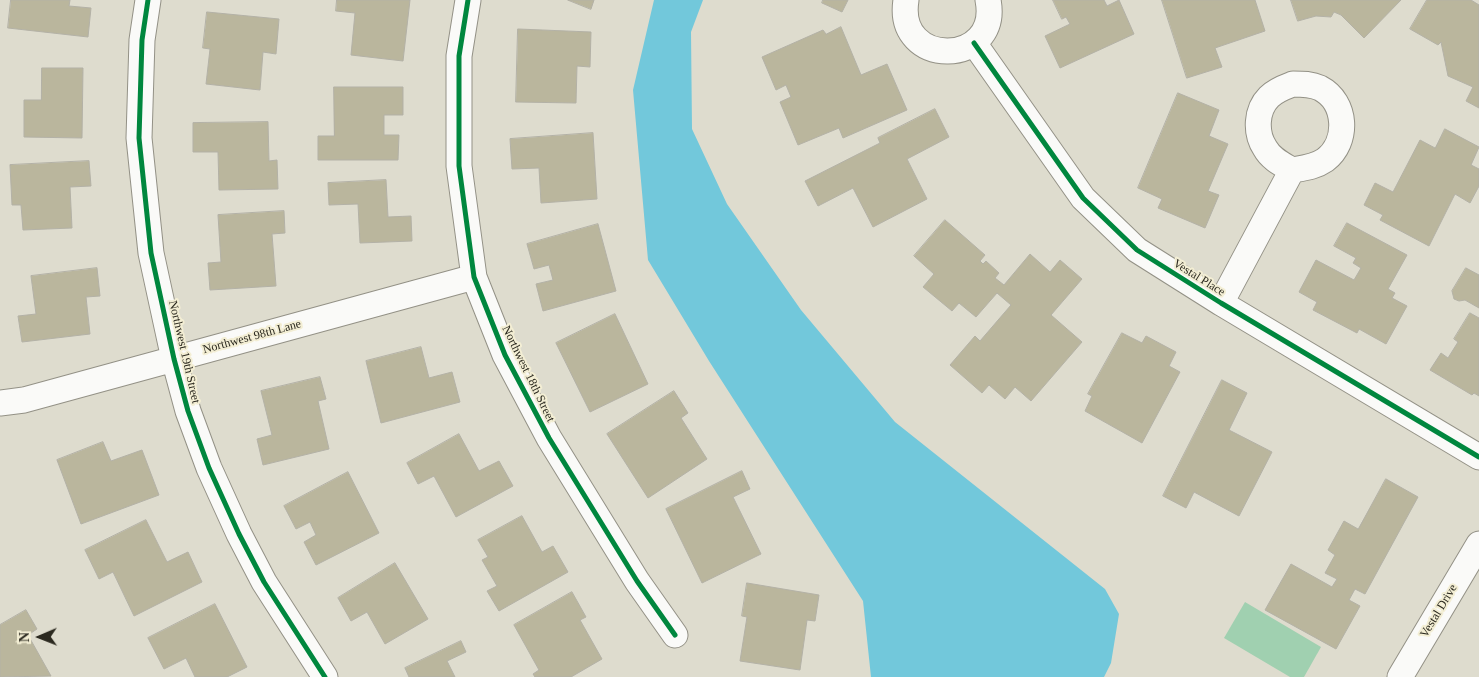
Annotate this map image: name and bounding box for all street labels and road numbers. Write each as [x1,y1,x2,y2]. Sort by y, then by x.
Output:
street label: Vestal Place [1170,256,1228,300]
street label: Northwest 19th Street [165,299,203,405]
street label: Northwest 98th Lane [201,317,303,357]
street label: Northwest 18th Street [498,324,558,424]
street label: Vestal Drive [1417,582,1461,640]

